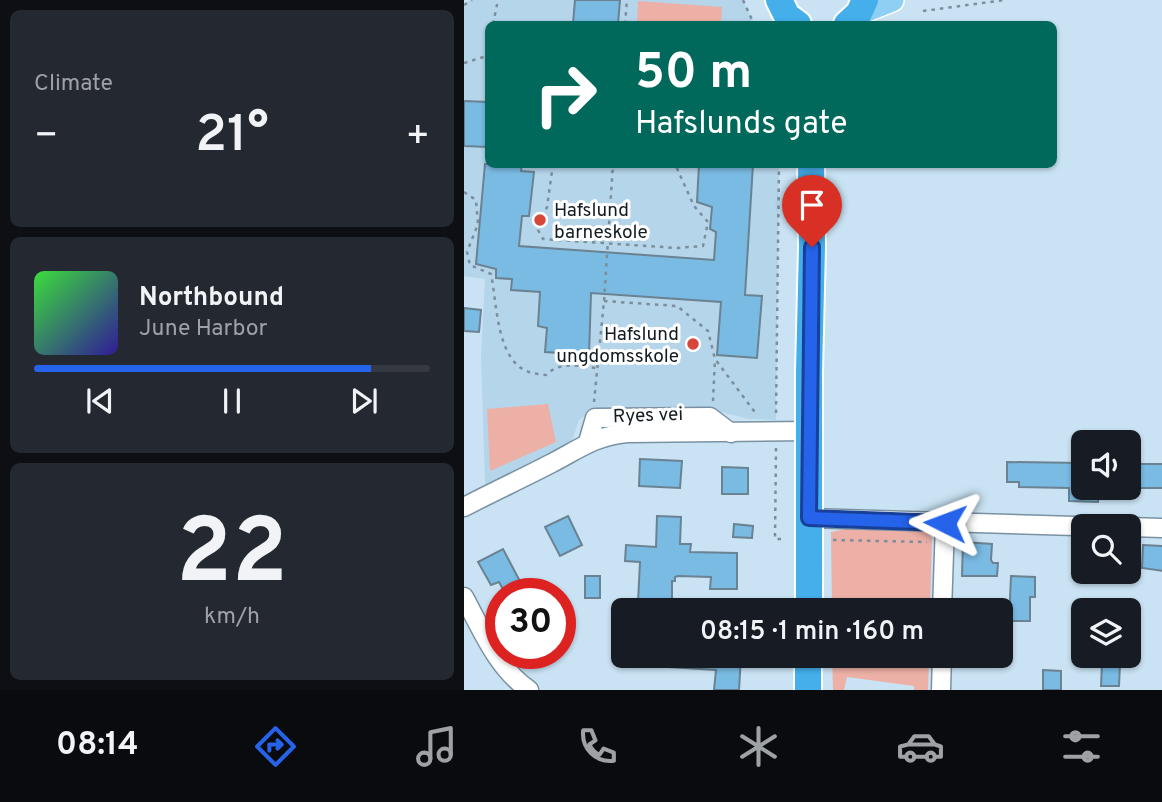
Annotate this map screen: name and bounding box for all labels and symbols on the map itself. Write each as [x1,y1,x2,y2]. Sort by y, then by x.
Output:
pin [782,175,842,247]
place label: Hafslund barneskole [554,199,648,245]
marker: Hafslund barneskole [532,212,548,228]
place label: Hafslund ungdomsskole [556,323,679,369]
marker: Hafslund ungdomsskole [685,336,701,352]
street label: Ryes vei [613,403,684,429]
position arrow [908,486,982,560]
speed limit sign: 30 [485,578,576,669]

